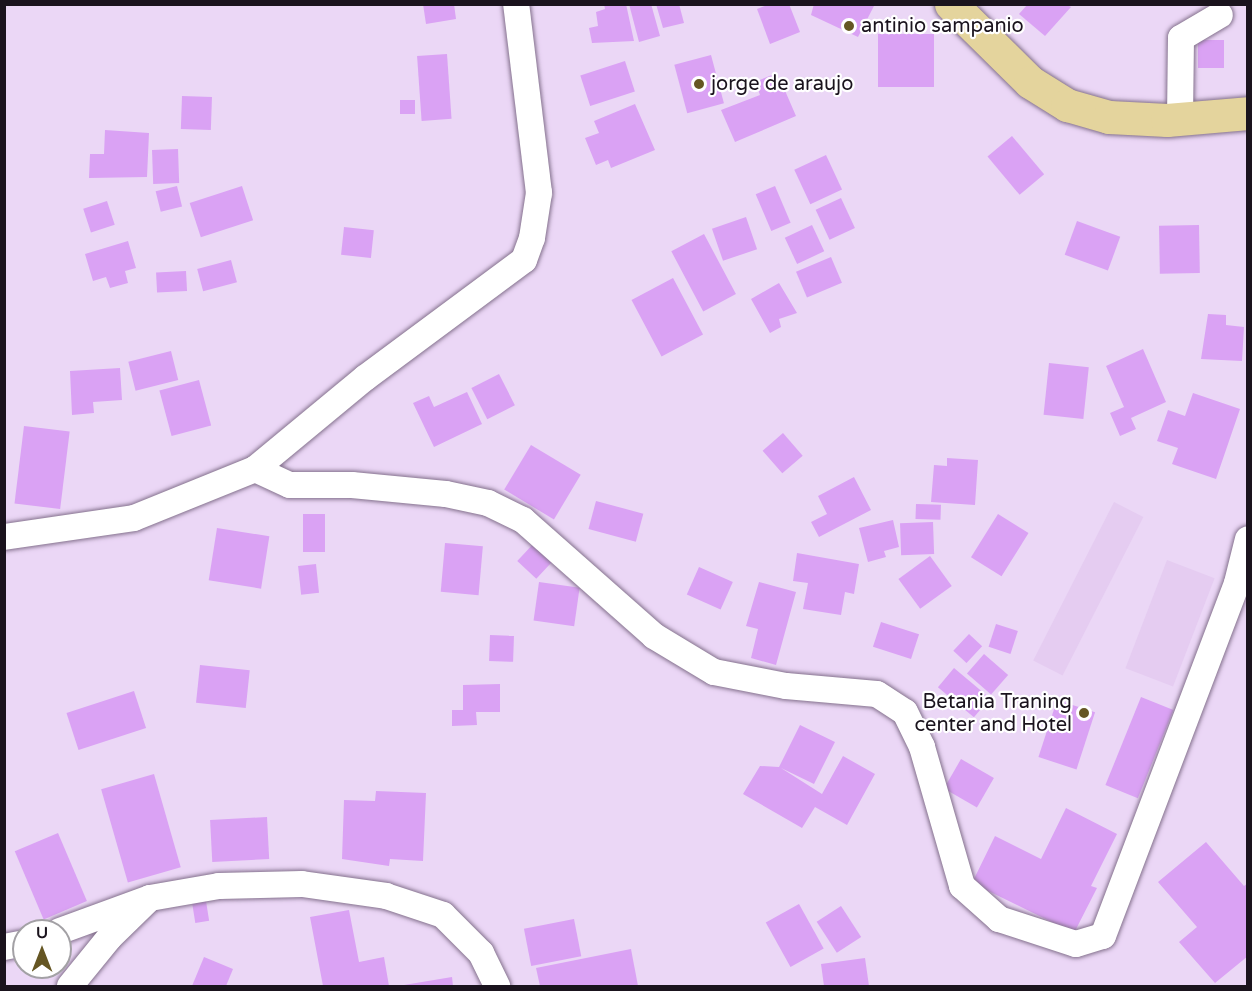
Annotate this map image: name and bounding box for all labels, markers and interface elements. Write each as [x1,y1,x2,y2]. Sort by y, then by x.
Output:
place label: antinio sampanio [861,14,1024,38]
marker: antinio sampanio [842,19,856,33]
place label: jorge de araujo [711,72,853,96]
marker: jorge de araujo [692,77,706,91]
place label: Betania Traning center and Hotel [915,690,1072,737]
marker: Betania Traning center and Hotel [1077,706,1091,720]
north arrow [12,919,72,979]
text: U [36,923,48,943]

